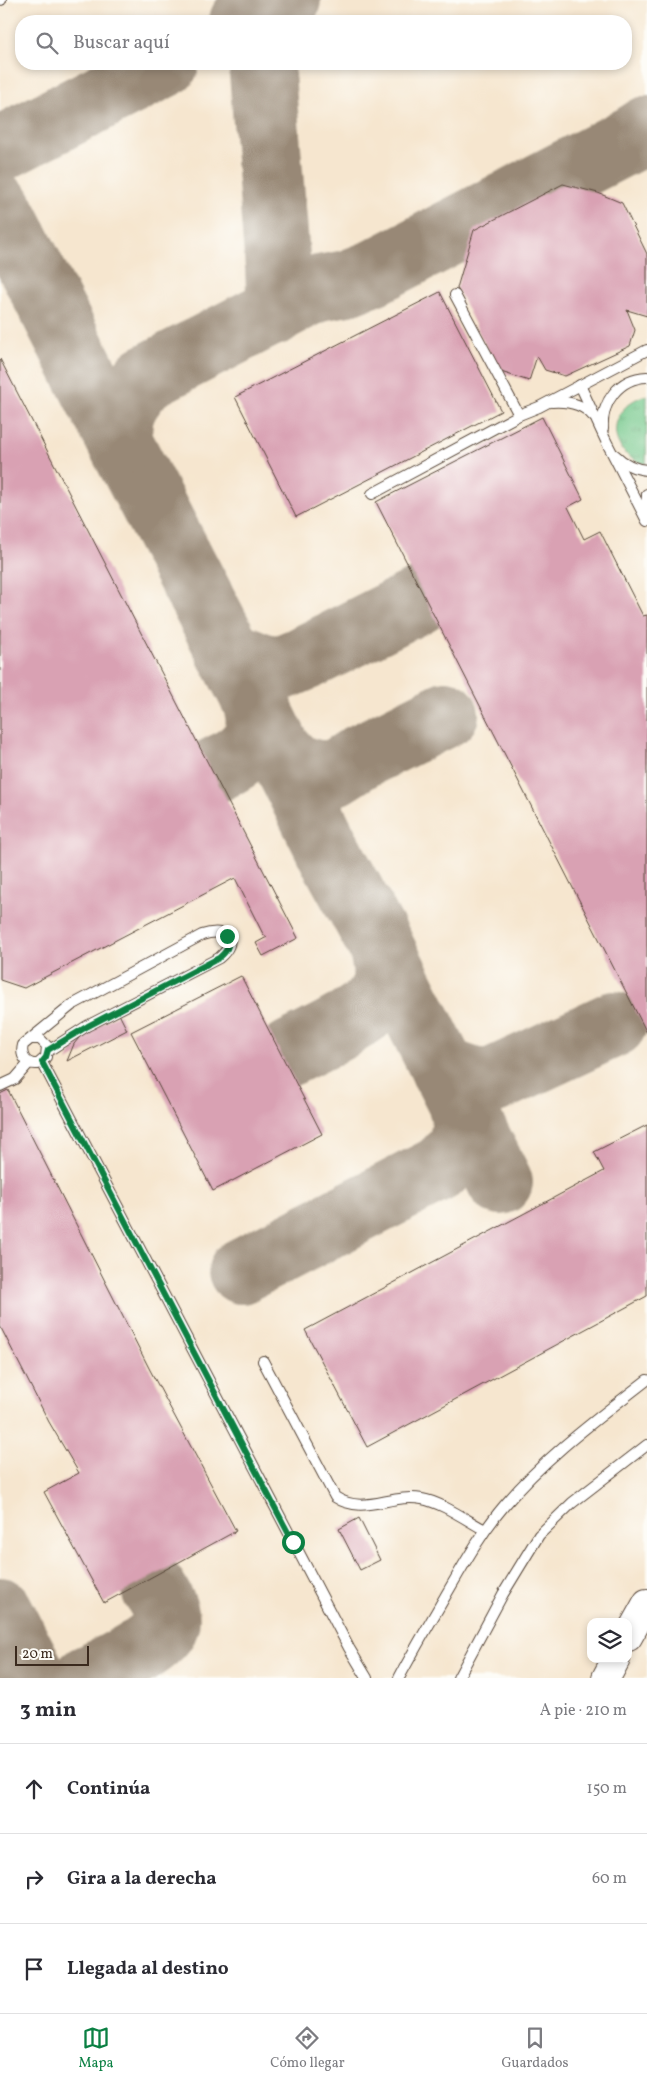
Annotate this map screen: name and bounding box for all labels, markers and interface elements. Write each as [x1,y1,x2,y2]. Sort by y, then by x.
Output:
search box [15,15,632,70]
icon: search [33,29,61,57]
text: Buscar aquí [73,30,170,56]
route end [216,925,239,948]
route start [282,1531,305,1554]
map controls [587,1618,632,1663]
button: layers [587,1618,632,1663]
scale bar [15,1643,89,1666]
text: 20 m [22,1645,53,1664]
text: 3 min [20,1696,76,1725]
text: A pie · 210 m [540,1700,627,1722]
icon: ahead [20,1775,48,1803]
text: Continúa [67,1776,150,1802]
text: 150 m [586,1778,627,1800]
icon: right [20,1865,48,1893]
text: Gira a la derecha [67,1866,217,1892]
text: 60 m [592,1868,627,1890]
icon: arrive [20,1955,48,1983]
text: Llegada al destino [67,1956,229,1982]
tab: Mapa [78,2024,113,2073]
tab: Cómo llegar [270,2024,345,2073]
tab: Guardados [501,2024,569,2073]

